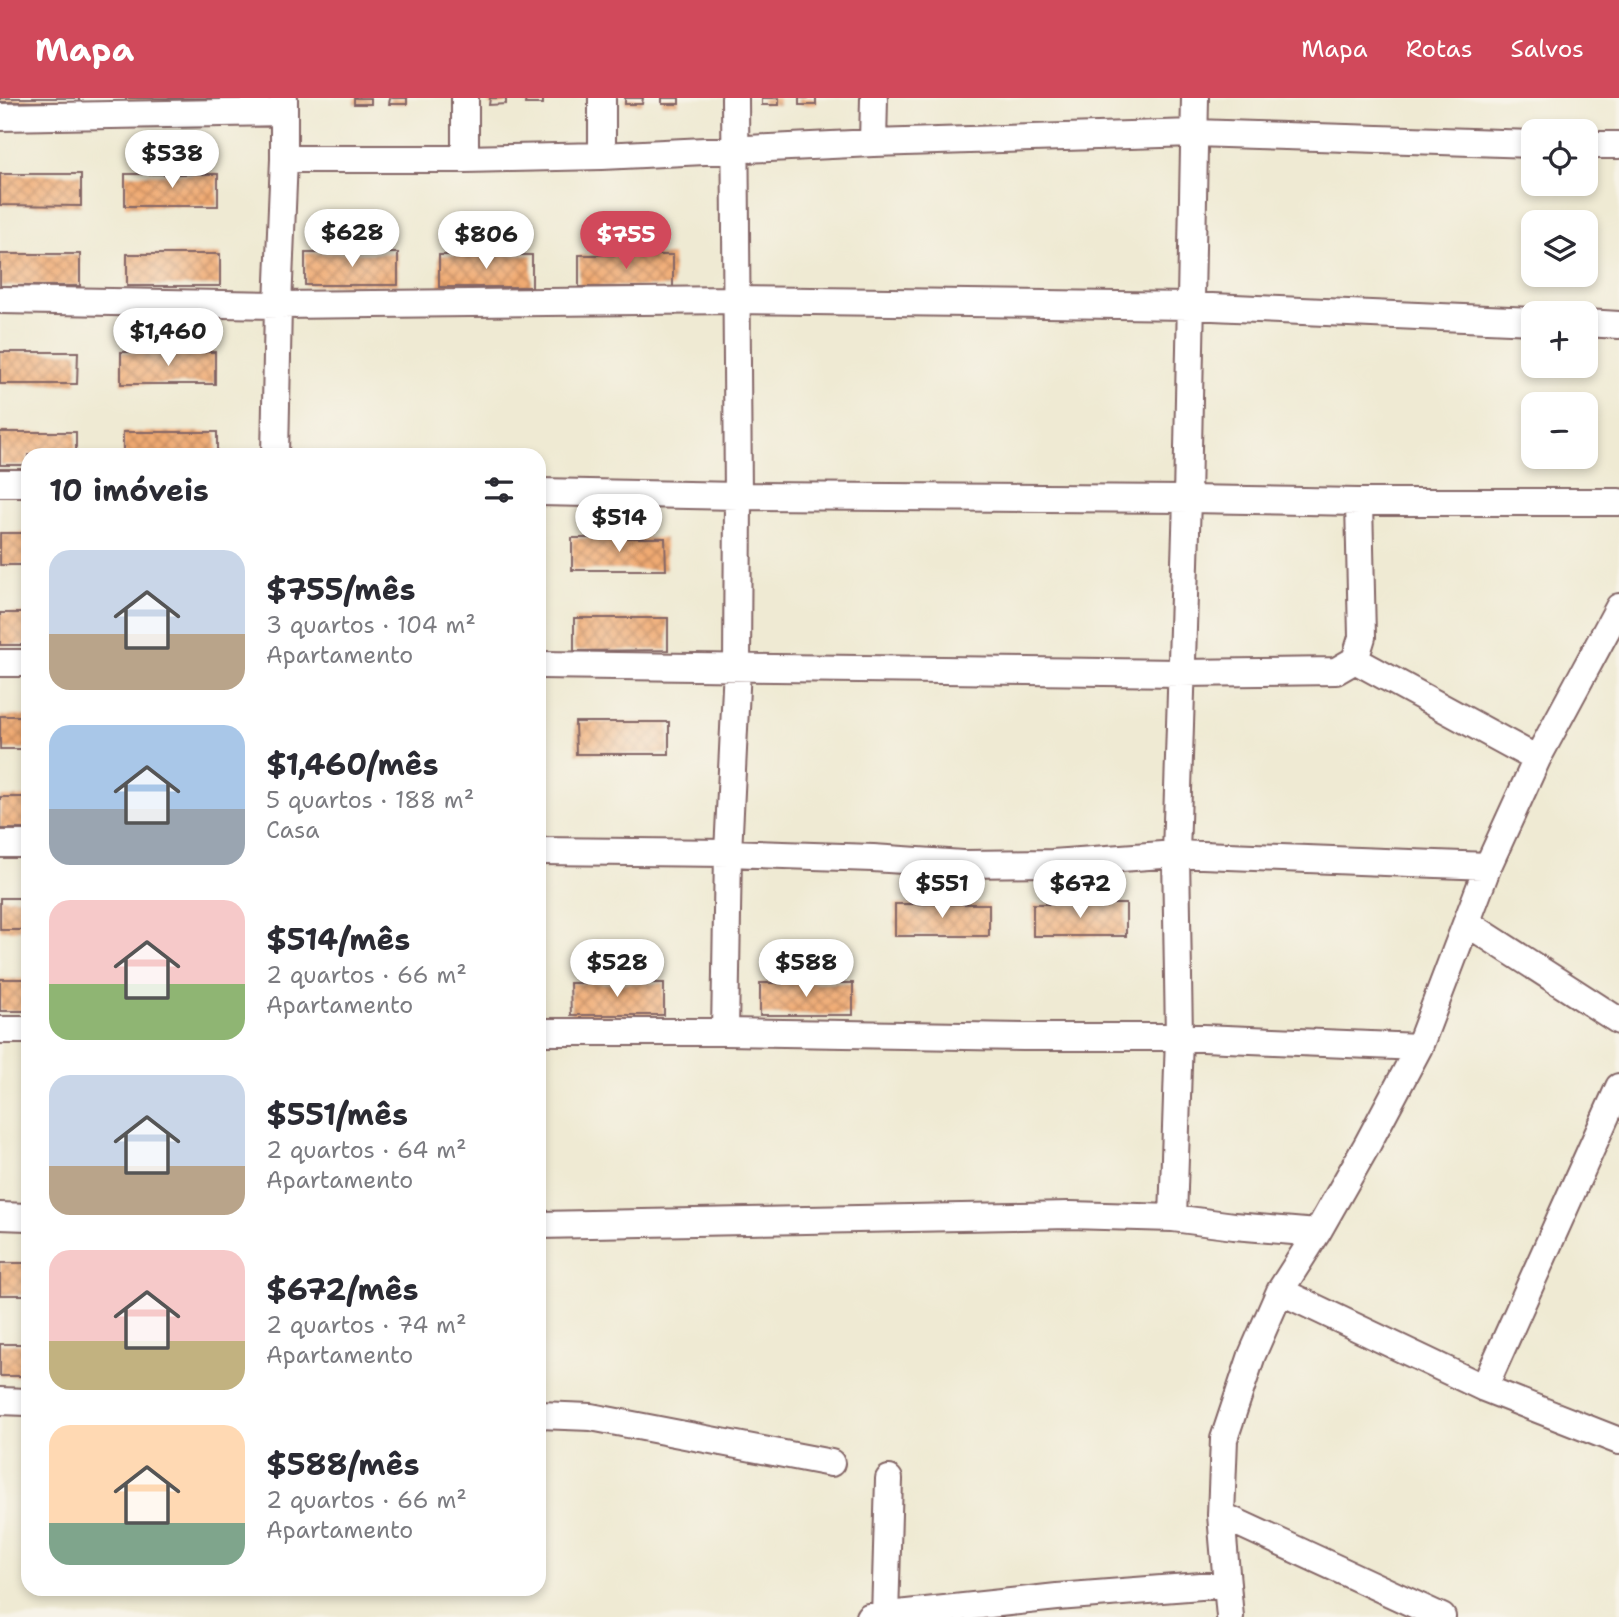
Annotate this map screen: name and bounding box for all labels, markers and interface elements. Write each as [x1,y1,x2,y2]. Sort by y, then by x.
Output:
text: Mapa [35,27,134,72]
text: Mapa [1301,33,1368,65]
text: Rotas [1406,33,1473,65]
text: Salvos [1511,33,1584,65]
map controls [1521,119,1598,469]
button: locate [1521,119,1598,196]
pin: $538 [131,130,213,190]
text: $538 [141,138,203,168]
pin: $628 [311,209,393,269]
button: layers [1521,210,1598,287]
pin: $806 [445,212,527,271]
pin: $755 [585,212,667,271]
text: $628 [320,217,384,247]
text: $806 [454,219,518,249]
text: $755 [596,219,656,249]
button: + [1521,301,1598,378]
pin: $1,460 [111,308,225,368]
text: $1,460 [129,316,207,346]
button: − [1521,392,1598,469]
text: 10 imóveis [49,470,209,511]
icon: filters [480,471,518,509]
pin: $514 [578,494,660,554]
text: $514 [591,502,647,532]
text: $755/mês [266,569,416,610]
icon: home [105,578,189,662]
text: 3 quartos · 104 m² [266,610,476,640]
text: Apartamento [266,640,413,670]
text: $1,460/mês [266,744,439,785]
icon: home [105,753,189,837]
text: 5 quartos · 188 m² [266,785,474,815]
text: Casa [266,815,319,845]
pin: $551 [901,860,983,920]
pin: $672 [1039,860,1121,920]
text: $551 [915,868,969,898]
text: $672 [1049,868,1111,898]
text: $514/mês [266,919,410,960]
icon: home [105,928,189,1012]
pin: $528 [576,940,658,999]
pin: $588 [765,940,847,999]
text: $528 [586,947,648,977]
text: $588 [775,947,837,977]
text: 2 quartos · 66 m² [266,960,467,990]
text: Apartamento [266,990,413,1020]
text: $551/mês [266,1094,408,1135]
icon: home [105,1103,189,1187]
text: 2 quartos · 64 m² [266,1135,467,1165]
text: Apartamento [266,1165,413,1195]
text: $672/mês [266,1269,419,1310]
icon: home [105,1278,189,1362]
text: 2 quartos · 74 m² [266,1310,467,1340]
text: Apartamento [266,1340,413,1370]
text: $588/mês [266,1444,420,1485]
icon: home [105,1453,189,1537]
text: 2 quartos · 66 m² [266,1485,467,1515]
text: Apartamento [266,1515,413,1545]

